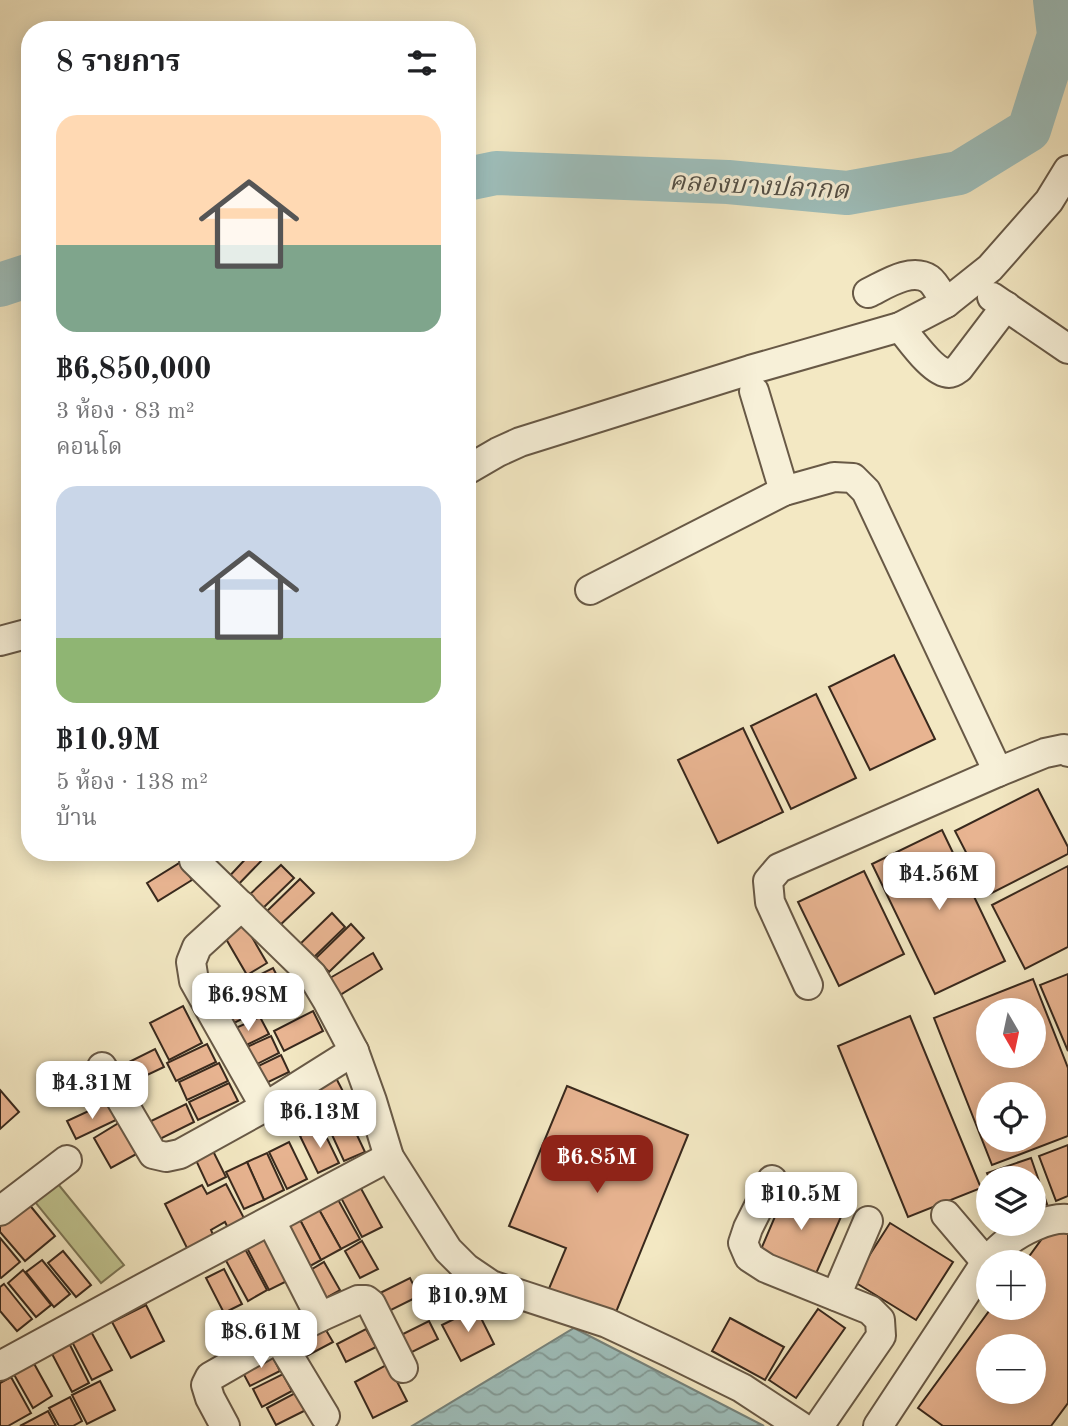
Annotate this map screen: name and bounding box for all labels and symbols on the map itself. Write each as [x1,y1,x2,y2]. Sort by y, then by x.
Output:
water label: คลองบางปลากด [669,168,851,205]
pin: ฿4.56M [882,852,996,912]
pin: ฿6.98M [191,974,305,1033]
north arrow [976,998,1046,1068]
pin: ฿4.31M [35,1062,149,1121]
pin: ฿6.13M [263,1090,377,1150]
pin: ฿6.85M [540,1136,654,1195]
pin: ฿10.5M [744,1172,858,1232]
pin: ฿10.9M [411,1274,525,1334]
pin: ฿8.61M [204,1310,318,1370]

